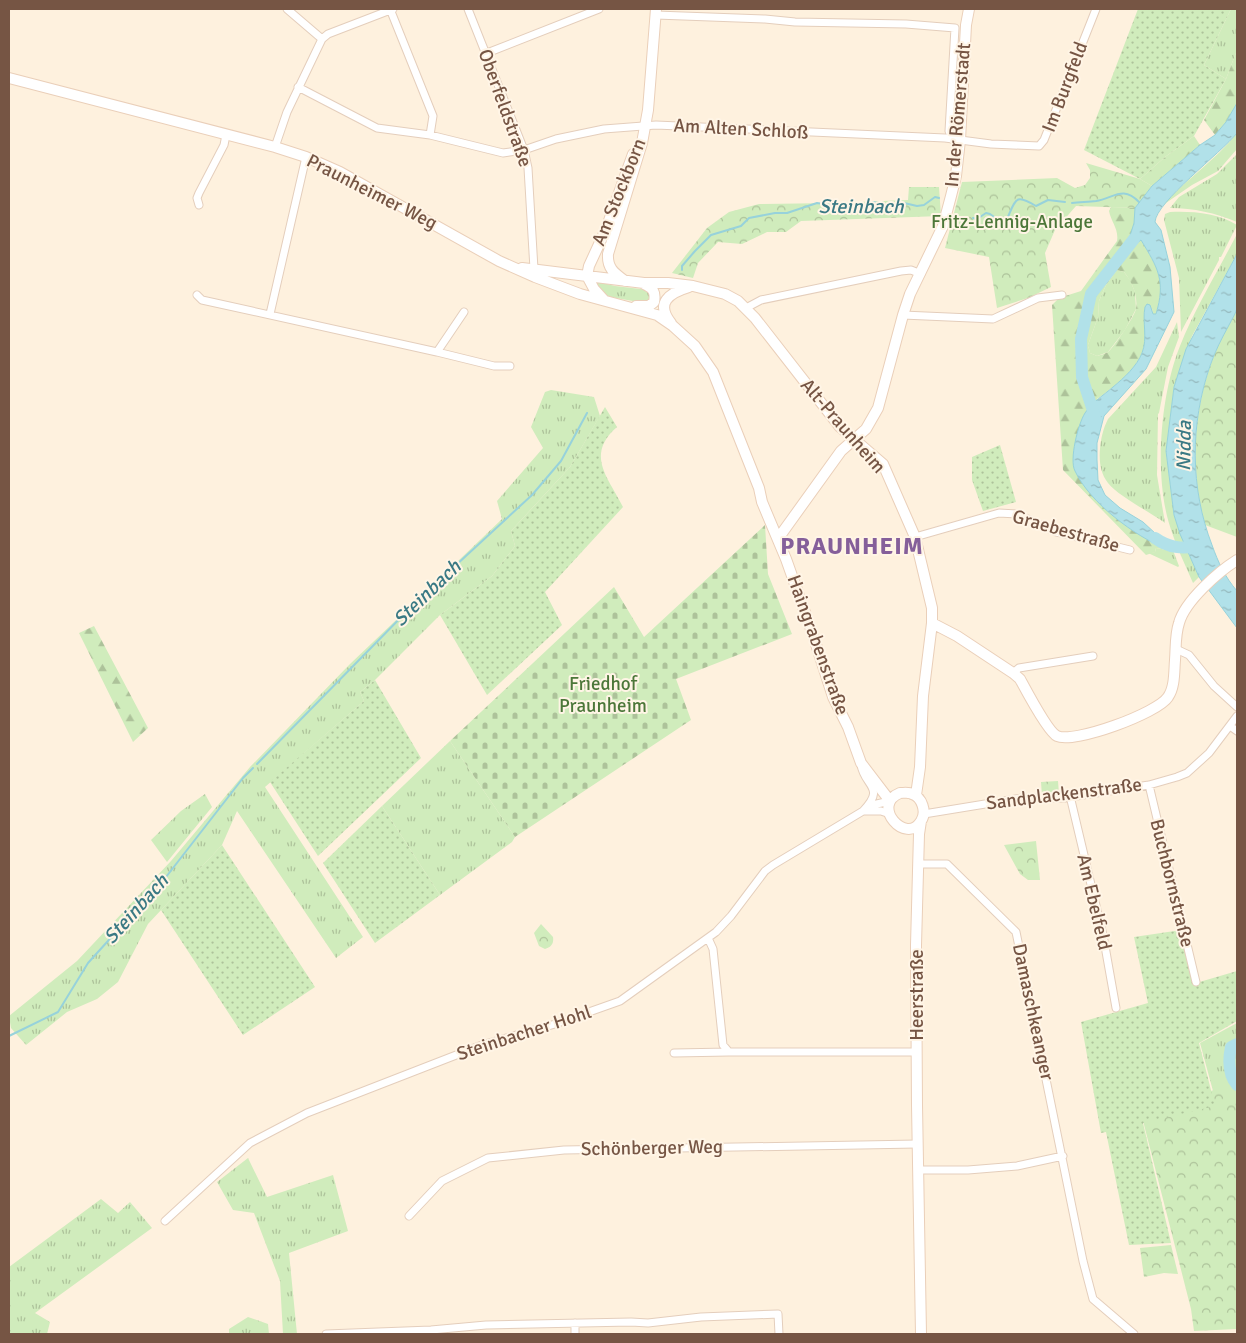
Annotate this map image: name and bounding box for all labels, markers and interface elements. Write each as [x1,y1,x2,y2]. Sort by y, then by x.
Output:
street label: Im Burgfeld [1037,38,1093,136]
street label: In der Römerstadt [940,41,976,188]
street label: Oberfeldstraße [473,46,537,170]
street label: Am Alten Schloß [673,113,809,145]
street label: Am Stockborn [587,135,651,249]
street label: Praunheimer Weg [303,149,441,235]
water label: Steinbach [818,194,905,219]
park label: Fritz-Lennig-Anlage [931,210,1093,234]
street label: Alt-Praunheim [795,374,891,478]
water label: Nidda [1171,420,1197,471]
street label: Graebestraße [1010,504,1122,558]
district label: PRAUNHEIM [780,531,924,561]
water label: Steinbach [388,554,467,632]
street label: Haingrabenstraße [782,572,854,718]
park label: Friedhof Praunheim [559,672,647,718]
street label: Sandplackenstraße [985,773,1143,815]
street label: Buchbornstraße [1144,816,1200,950]
street label: Am Ebelfeld [1071,852,1117,952]
water label: Steinbach [98,868,175,949]
street label: Damaschkeanger [1007,941,1059,1083]
street label: Heerstraße [905,949,929,1041]
street label: Steinbacher Hohl [454,1000,594,1066]
street label: Schönberger Weg [581,1135,723,1161]

